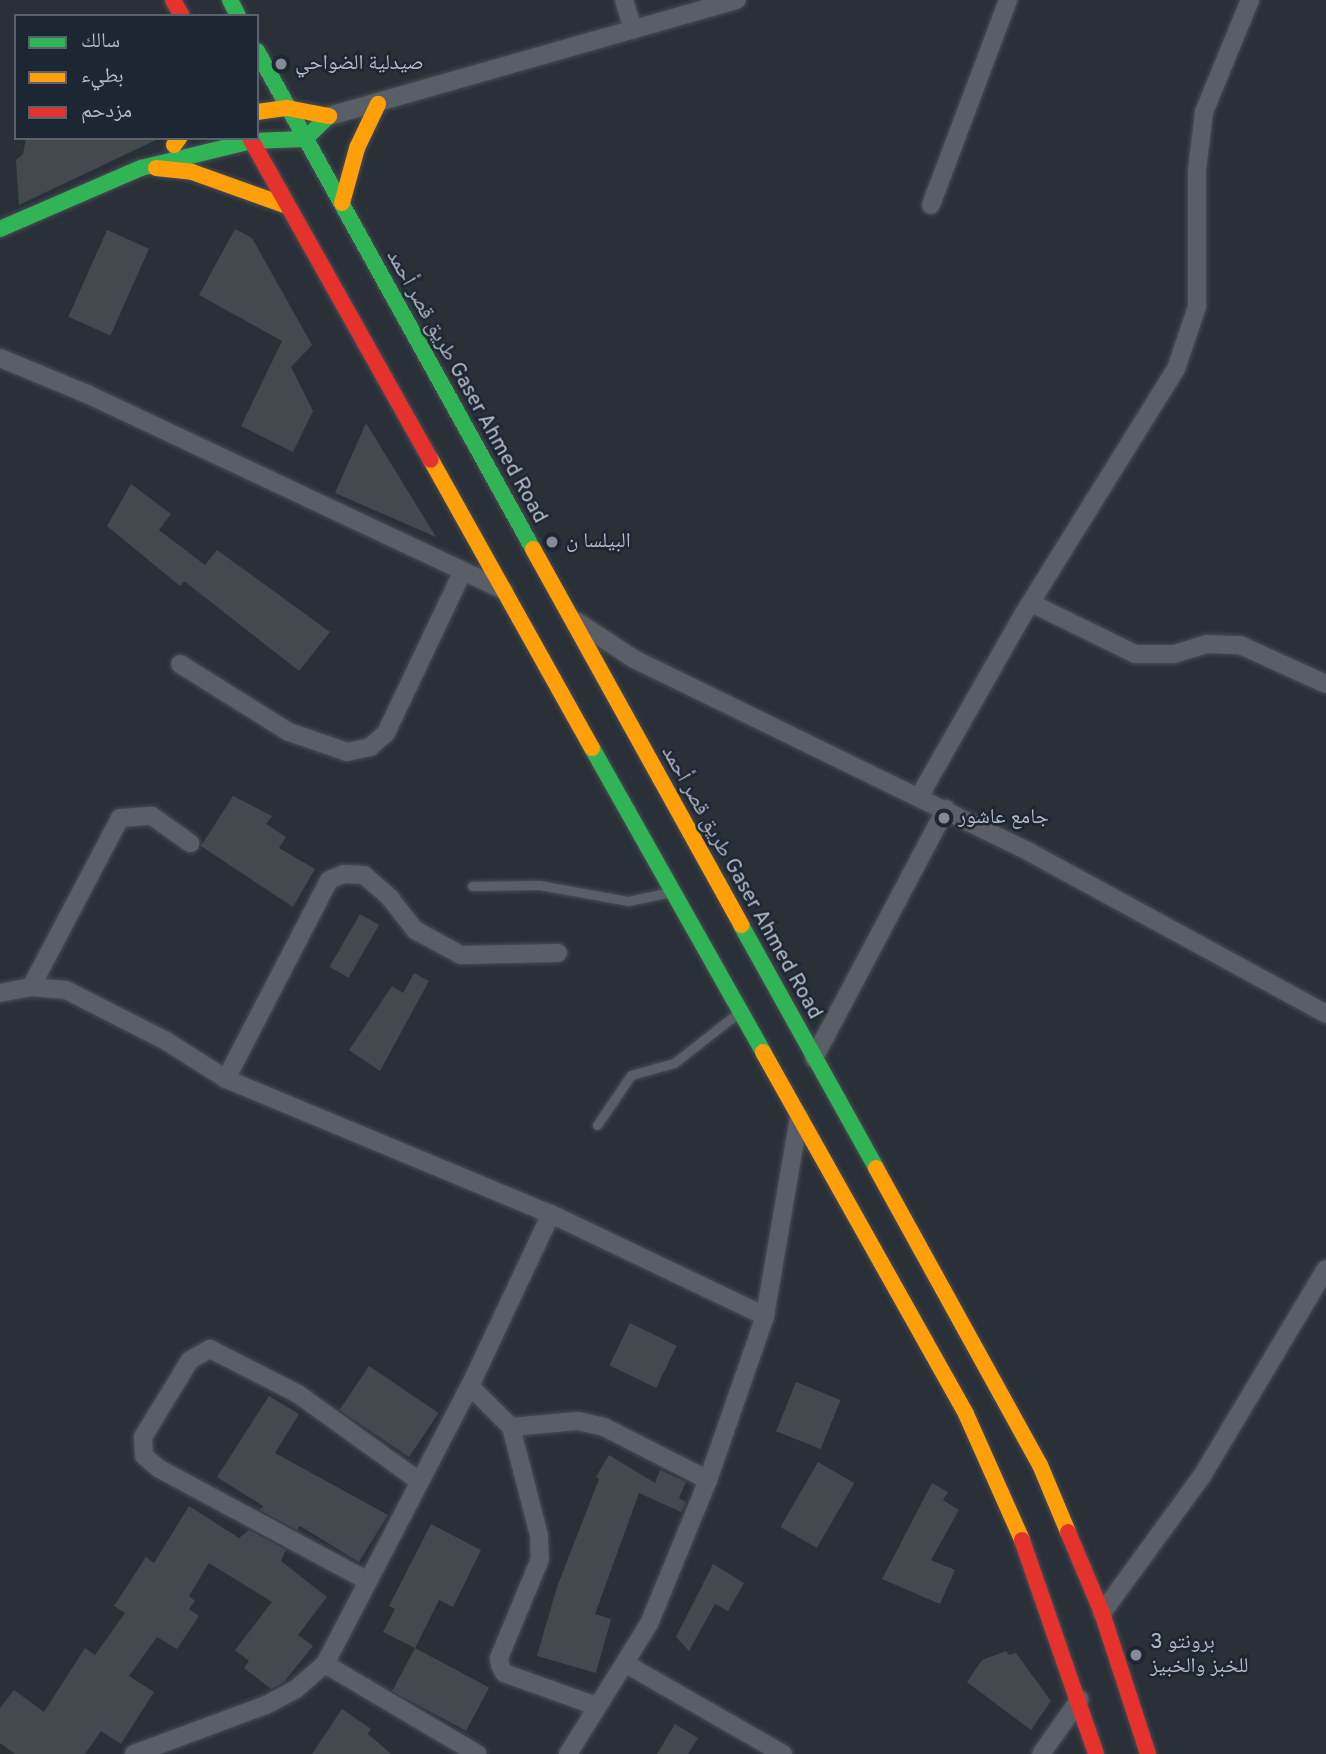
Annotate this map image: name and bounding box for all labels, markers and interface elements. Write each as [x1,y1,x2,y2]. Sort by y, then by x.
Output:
legend [14,14,259,140]
text: سالك [81,28,120,55]
place label: صيدلية الضواحي [295,51,424,77]
marker: صيدلية الضواحي [273,56,289,72]
text: بطيء [81,63,124,90]
text: مزدحم [81,98,132,125]
street label: طريق قصر أحمد Gaser Ahmed Road [380,245,552,529]
place label: البيلسا ن [566,529,631,555]
marker: البيلسا ن [544,534,560,550]
street label: طريق قصر أحمد Gaser Ahmed Road [655,741,827,1025]
place label: جامع عاشور [958,805,1049,831]
marker: جامع عاشور [936,810,952,826]
place label: برونتو 3 للخبز والخبيز [1150,1630,1249,1680]
marker: برونتو 3 للخبز والخبيز [1128,1647,1144,1663]

